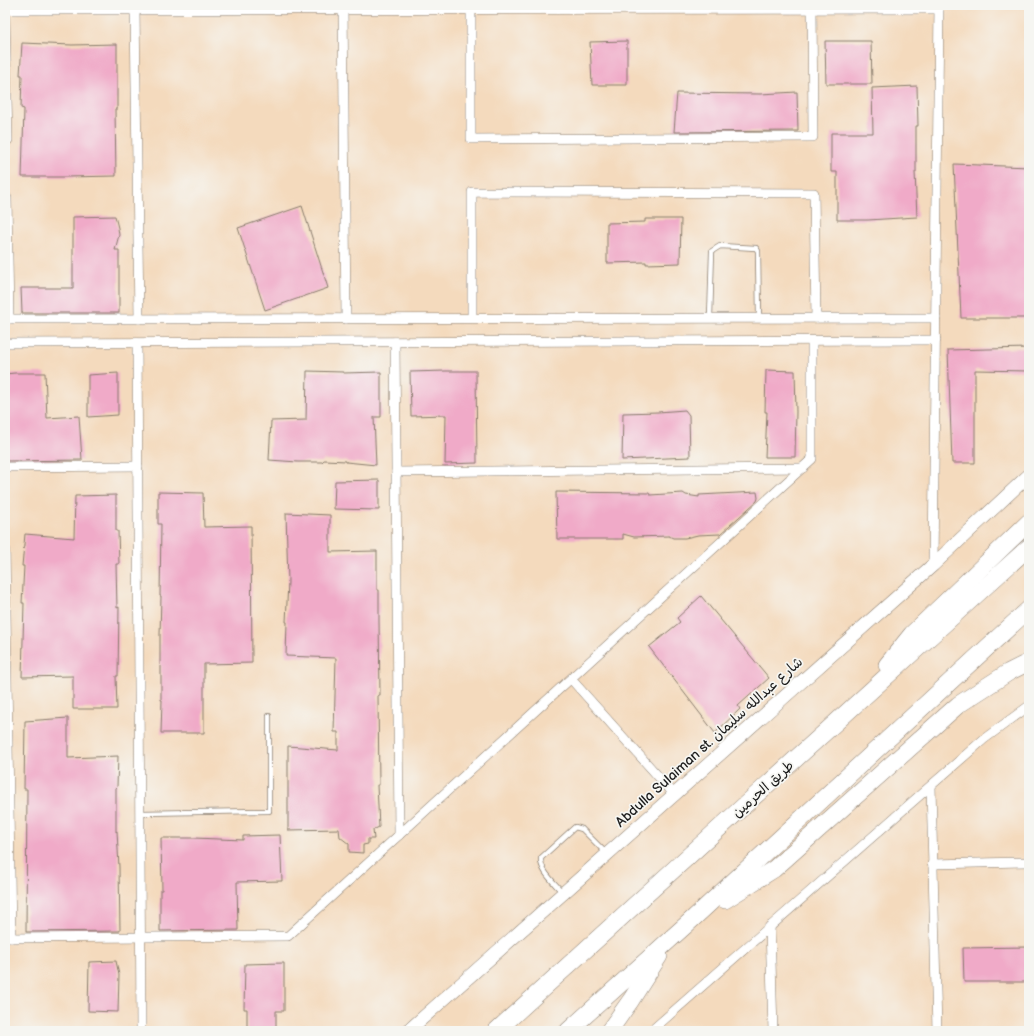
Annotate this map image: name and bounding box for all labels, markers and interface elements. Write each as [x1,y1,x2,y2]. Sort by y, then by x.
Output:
street label: Abdulla Sulaiman st. شارع عبدالله سليمان [612,653,807,831]
street label: طريق الحرمين [729,757,797,821]

